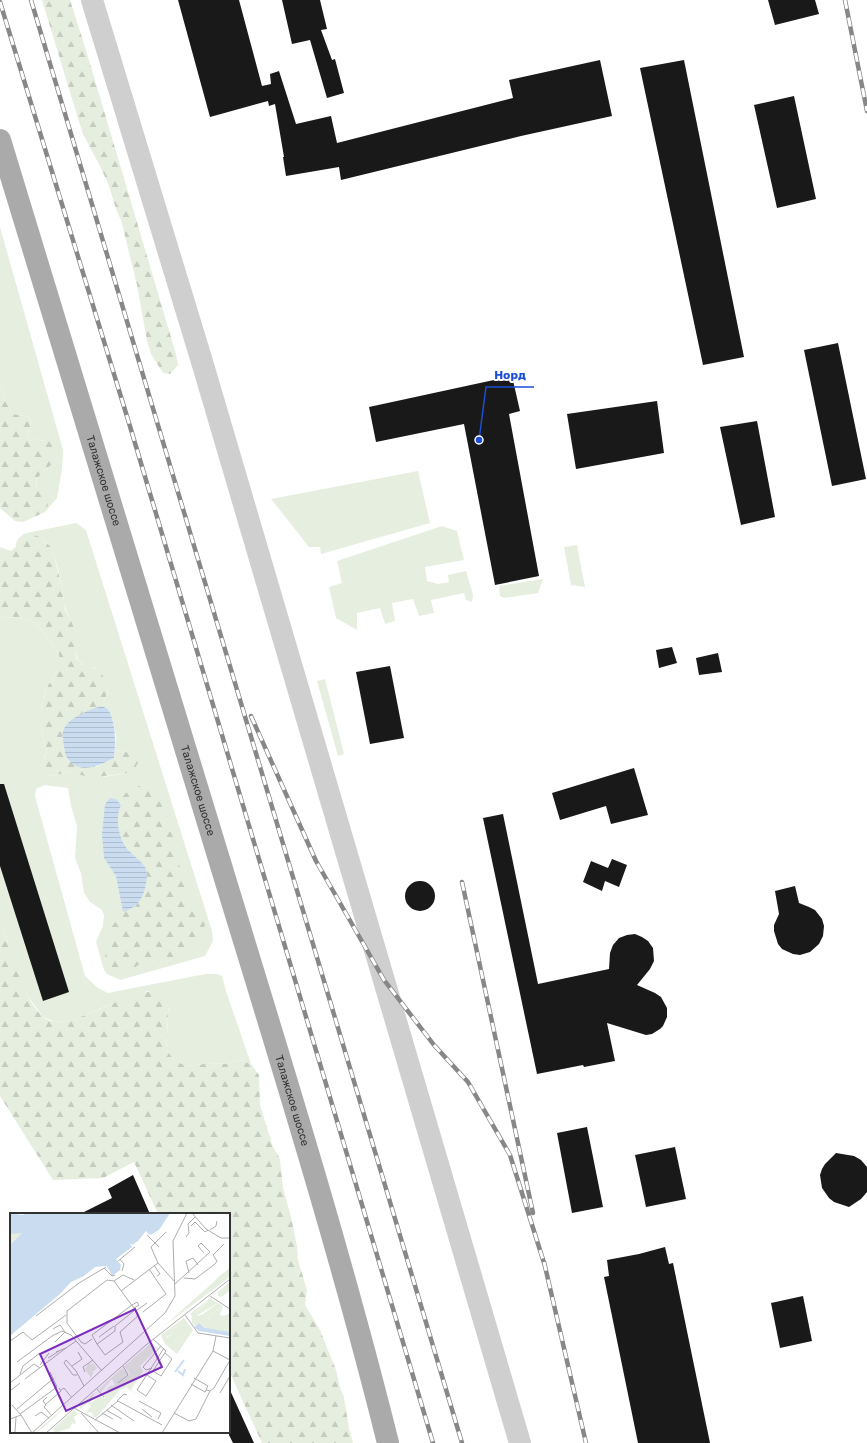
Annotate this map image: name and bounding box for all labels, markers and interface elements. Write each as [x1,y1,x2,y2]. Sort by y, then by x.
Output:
callout: Норд [486,363,534,387]
text: Норд [494,368,526,382]
street label: Талажское шоссе [83,434,123,527]
street label: Талажское шоссе [178,744,218,837]
street label: Талажское шоссе [272,1054,312,1147]
inset map [10,1213,230,1433]

